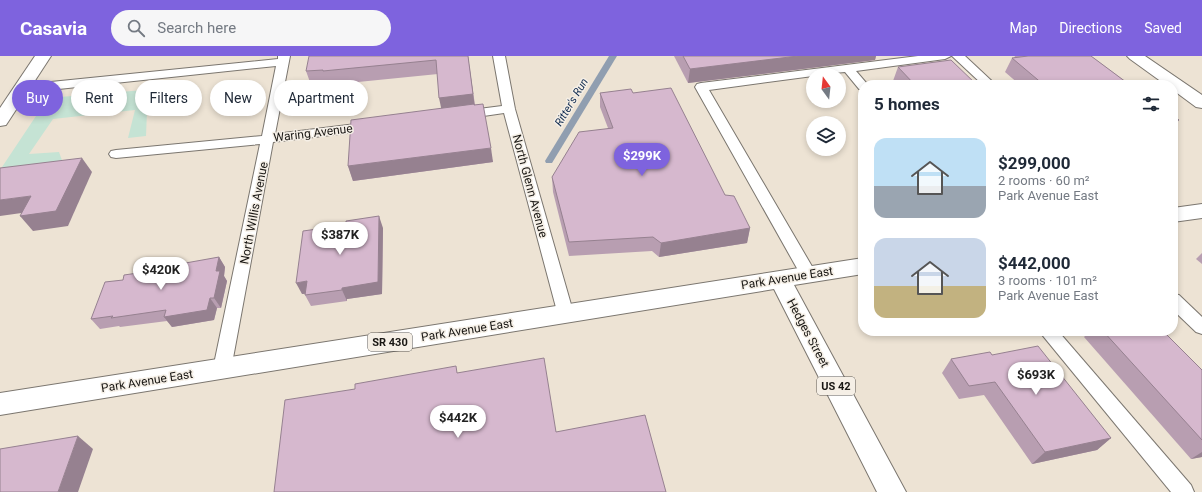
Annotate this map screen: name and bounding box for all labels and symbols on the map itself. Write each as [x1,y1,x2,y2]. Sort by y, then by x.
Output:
north arrow [806,68,846,108]
water label: Ritter's Run [552,76,591,129]
street label: Waring Avenue [273,121,353,145]
street label: North Glenn Avenue [509,133,551,239]
pin: $299K [614,143,670,177]
street label: North Willis Avenue [237,161,271,265]
pin: $387K [312,222,368,256]
pin: $420K [133,257,189,291]
street label: Park Avenue East [740,264,834,292]
street label: Hedges Street [784,296,832,370]
street label: Park Avenue East [420,316,514,344]
road number: SR 430 [368,333,412,351]
pin: $693K [1008,362,1064,396]
street label: Park Avenue East [100,367,194,395]
road number: US 42 [817,377,855,395]
pin: $442K [430,405,486,439]

